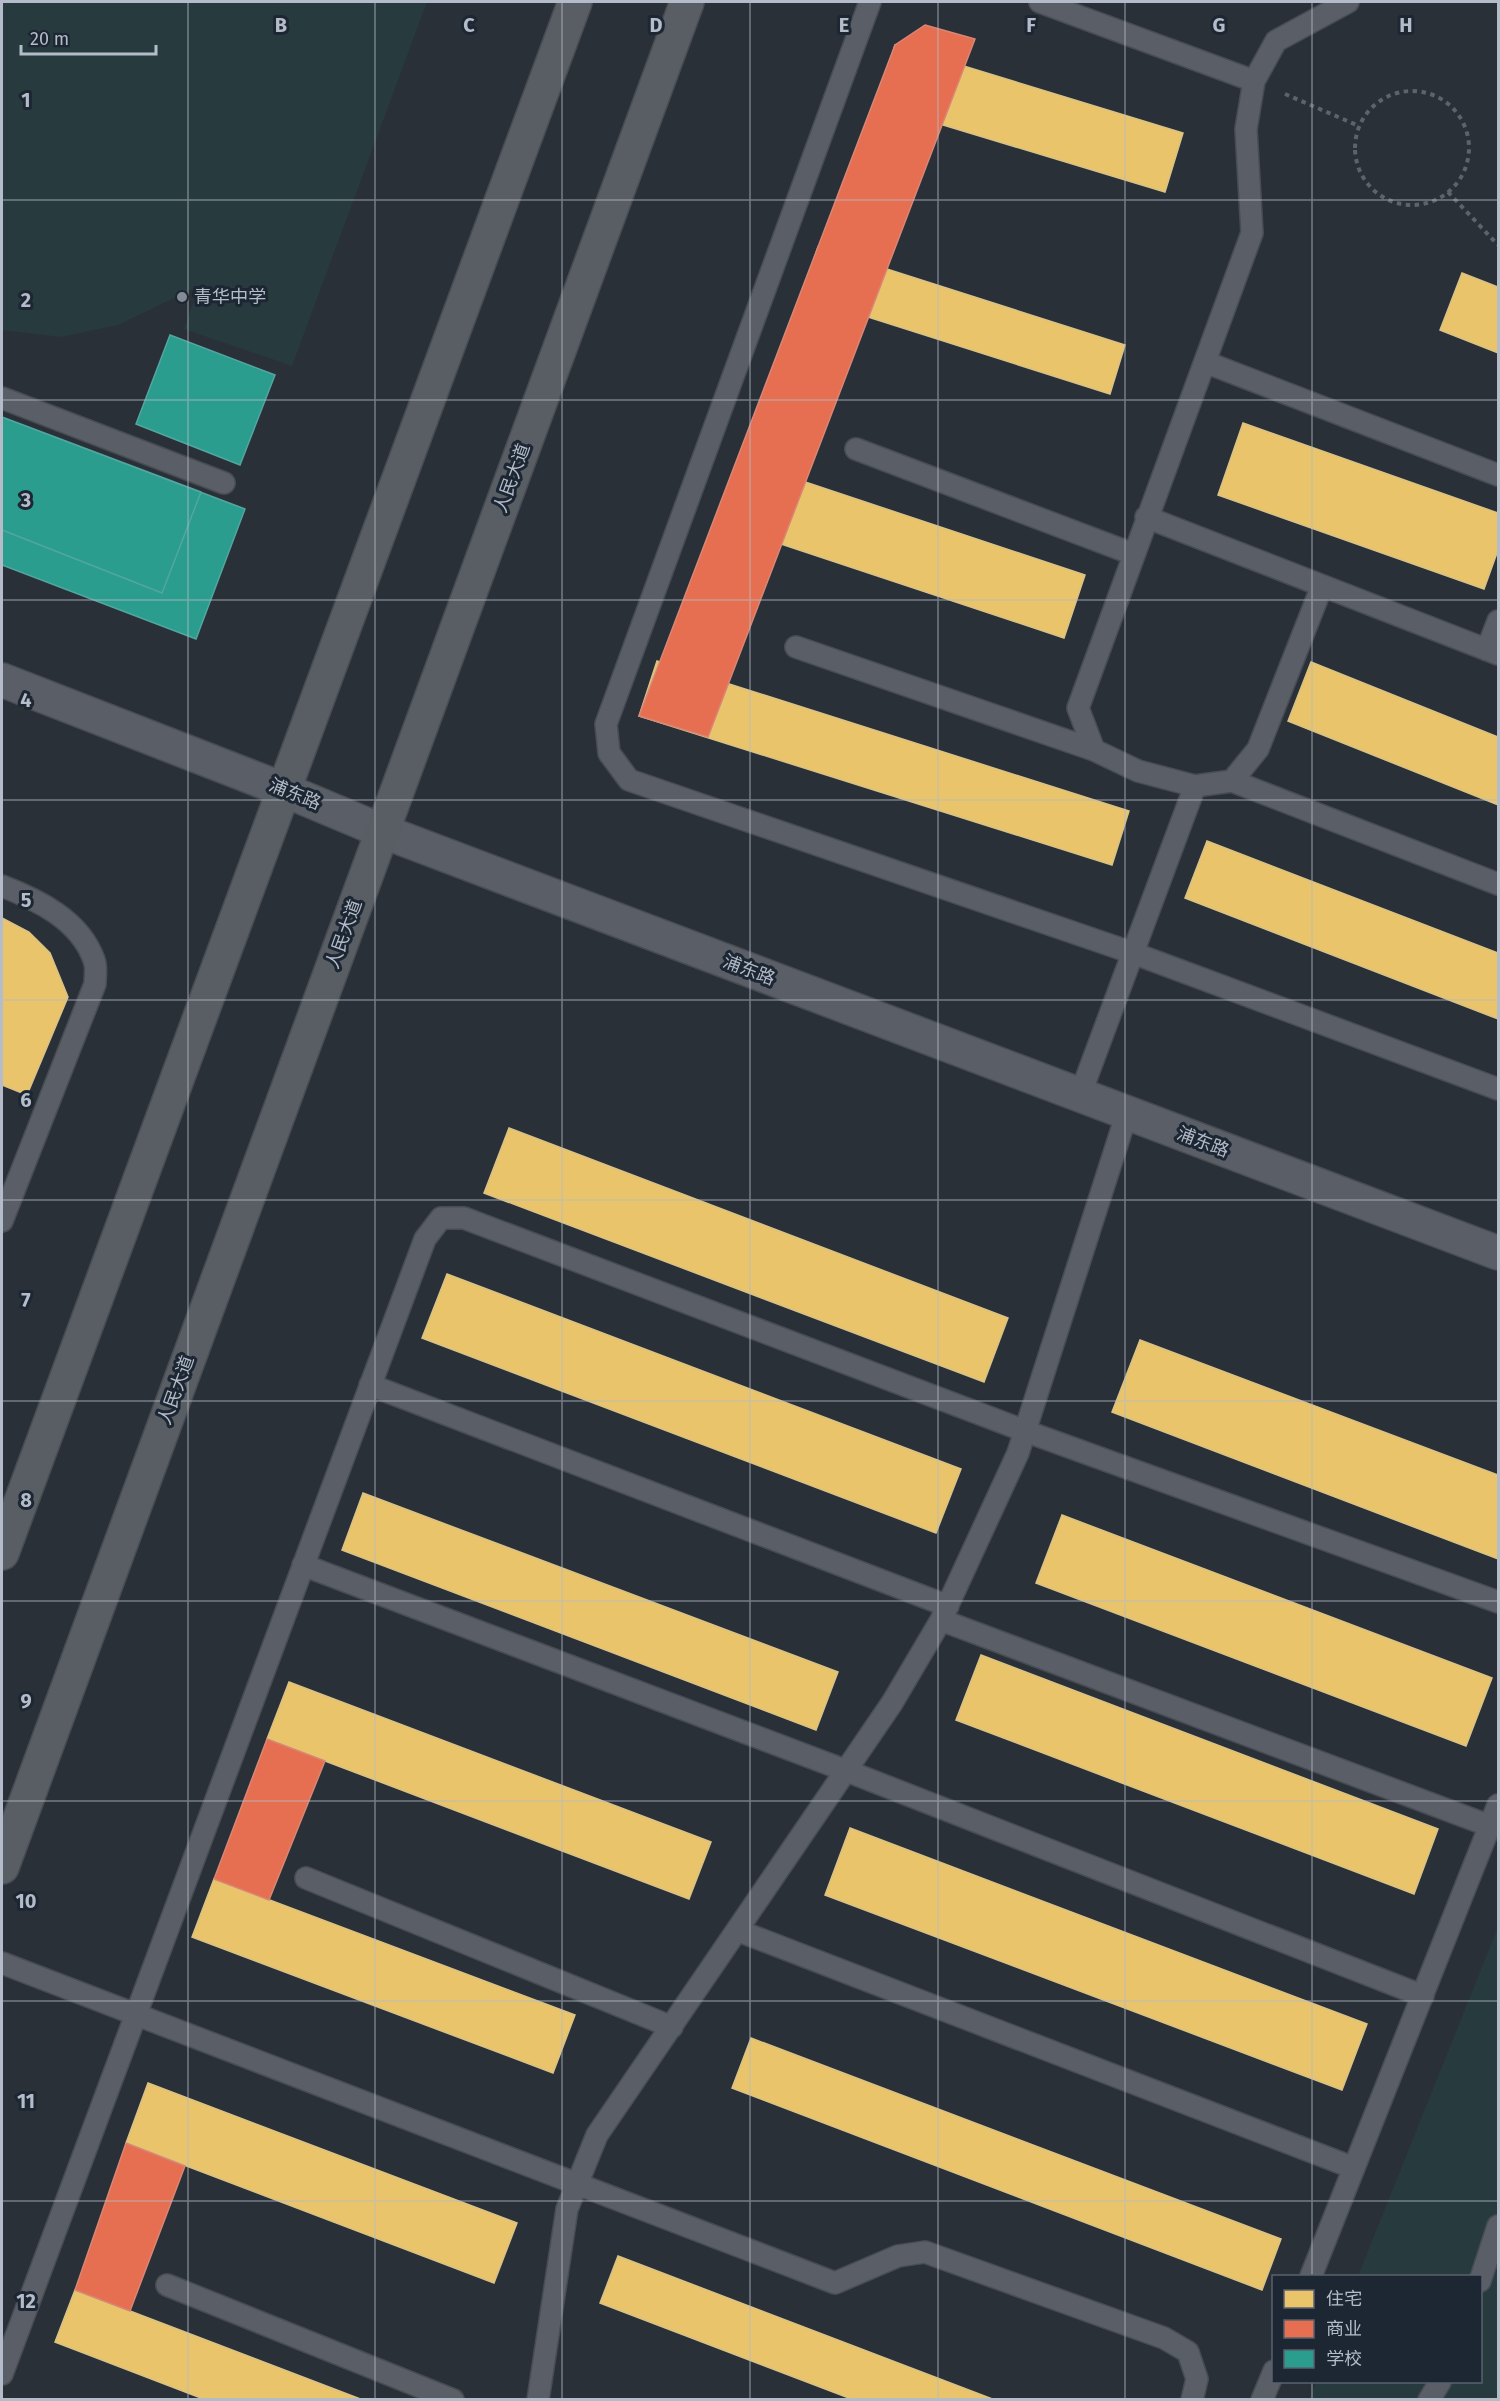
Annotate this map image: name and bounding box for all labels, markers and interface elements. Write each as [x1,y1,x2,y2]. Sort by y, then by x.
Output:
text: B [275,13,287,37]
text: C [463,13,475,37]
text: D [649,13,663,37]
text: E [839,13,849,37]
text: F [1026,13,1036,37]
text: G [1213,13,1225,37]
text: H [1399,13,1413,37]
scale bar [21,18,156,56]
text: 20 m [30,28,69,50]
text: 1 [21,88,31,112]
place label: 青华中学 [194,286,266,308]
text: 2 [21,288,31,312]
marker: 青华中学 [175,290,189,304]
street label: 人民大道 [489,440,535,516]
text: 3 [20,488,31,512]
text: 4 [20,688,32,712]
street label: 浦东路 [266,774,324,814]
text: 5 [21,888,32,912]
street label: 人民大道 [321,896,367,972]
street label: 浦东路 [720,950,778,990]
text: 6 [20,1088,32,1112]
street label: 浦东路 [1174,1122,1232,1162]
text: 7 [21,1288,31,1312]
street label: 人民大道 [153,1352,199,1428]
text: 8 [20,1488,32,1512]
text: 9 [20,1689,32,1713]
text: 10 [16,1889,36,1913]
text: 11 [17,2089,35,2113]
legend [1272,2275,1482,2383]
text: 住宅 [1326,2288,1362,2310]
text: 12 [16,2289,36,2313]
text: 商业 [1326,2318,1362,2340]
text: 学校 [1326,2348,1362,2370]

